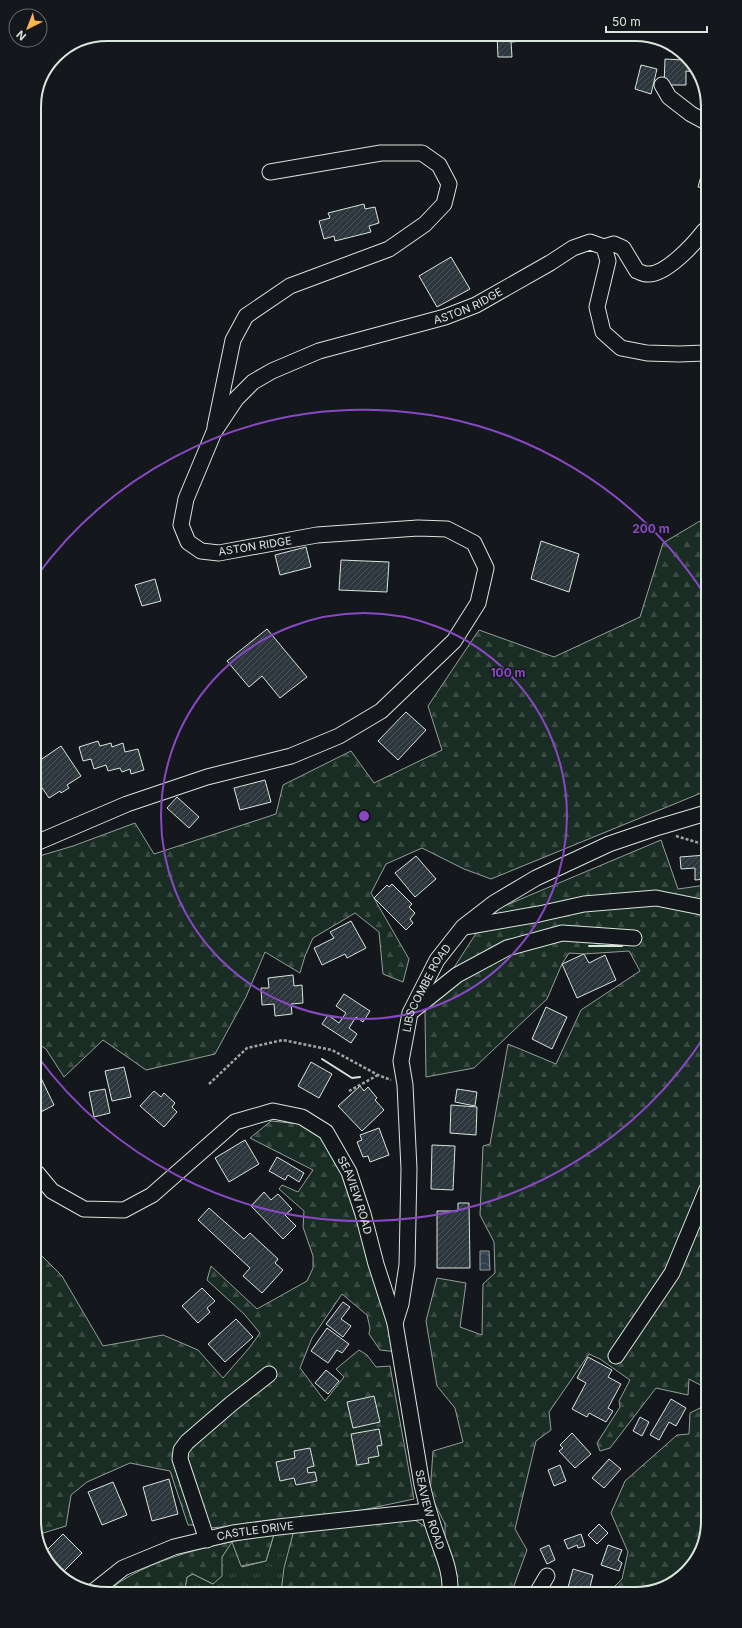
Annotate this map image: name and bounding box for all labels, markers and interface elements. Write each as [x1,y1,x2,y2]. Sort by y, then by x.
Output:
north arrow [8,8,48,48]
scale bar [606,8,707,34]
text: 50 m [612,14,641,29]
text: N [14,27,29,43]
street label: ASTON RIDGE [432,284,505,327]
text: 200 m [632,521,670,536]
street label: ASTON RIDGE [217,533,293,559]
text: 100 m [490,665,526,680]
centre of rings [357,809,371,823]
street label: LIBSCOMBE ROAD [400,941,454,1033]
street label: SEAVIEW ROAD [334,1154,375,1236]
street label: SEAVIEW ROAD [413,1469,448,1552]
street label: CASTLE DRIVE [215,1518,294,1544]

